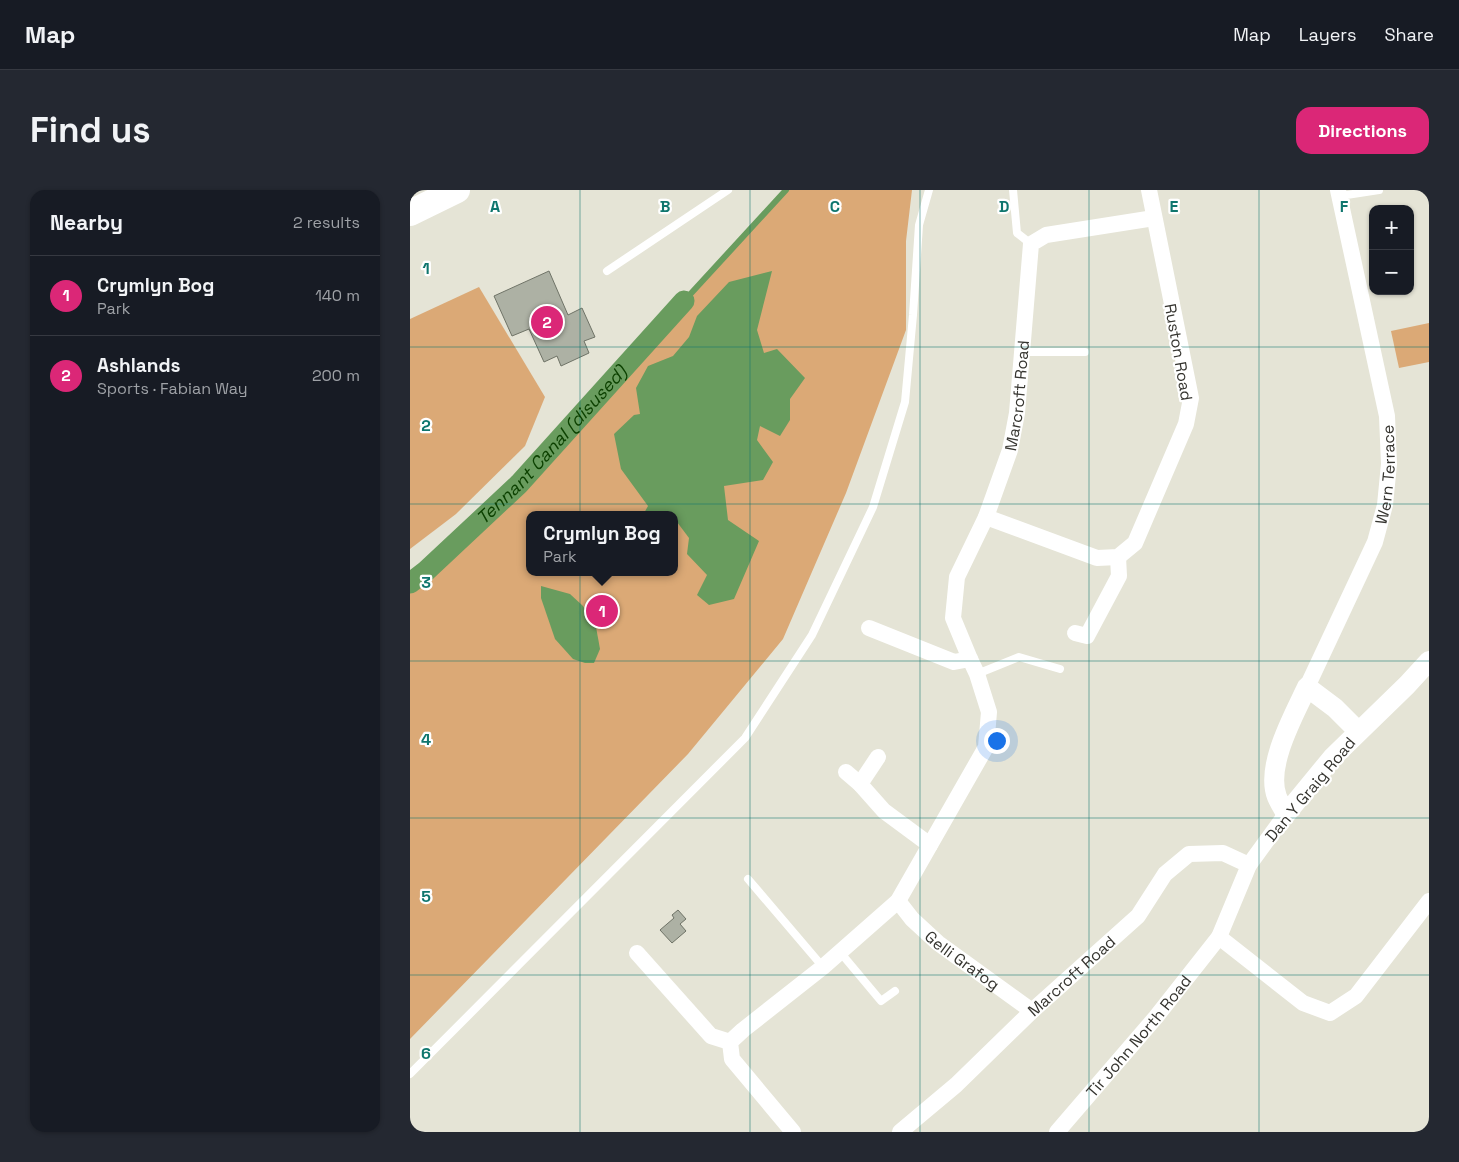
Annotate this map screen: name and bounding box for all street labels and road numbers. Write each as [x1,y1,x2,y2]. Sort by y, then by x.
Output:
street label: Ruston Road [1160,302,1197,402]
street label: Marcroft Road [1000,339,1034,453]
street label: Wern Terrace [1370,424,1400,527]
street label: Dan Y Graig Road [1260,733,1360,846]
street label: Gelli Grafog [920,926,1004,995]
street label: Marcroft Road [1023,931,1120,1021]
street label: Tir John North Road [1082,971,1196,1102]

